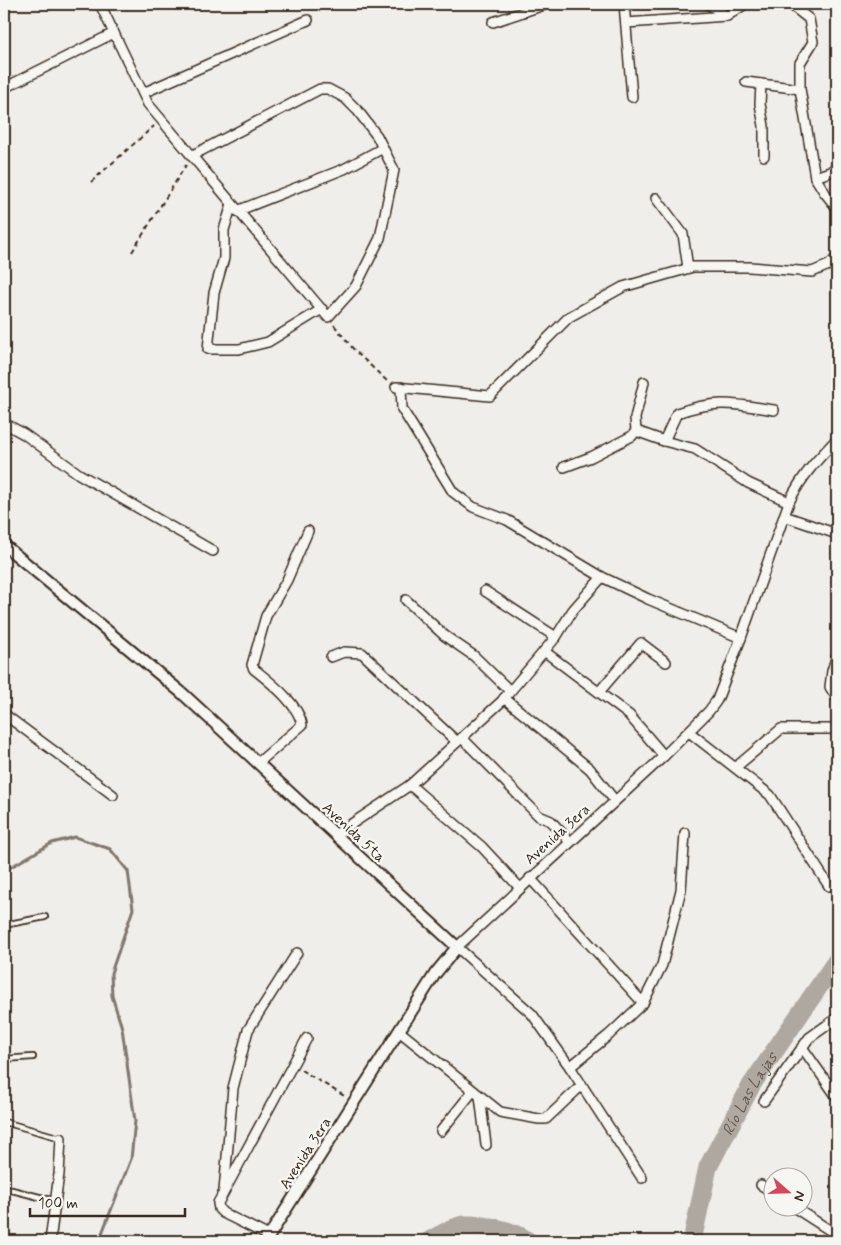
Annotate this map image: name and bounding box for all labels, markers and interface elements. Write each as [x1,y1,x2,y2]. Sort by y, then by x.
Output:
street label: Avenida 5ta [317,798,389,867]
street label: Avenida 3era [521,800,595,870]
water label: Río Las Lajas [718,1047,784,1139]
street label: Avenida 3era [275,1114,336,1193]
north arrow [764,1168,814,1218]
scale bar [30,1185,185,1217]
text: N [789,1189,809,1204]
text: 100 m [38,1194,78,1214]

